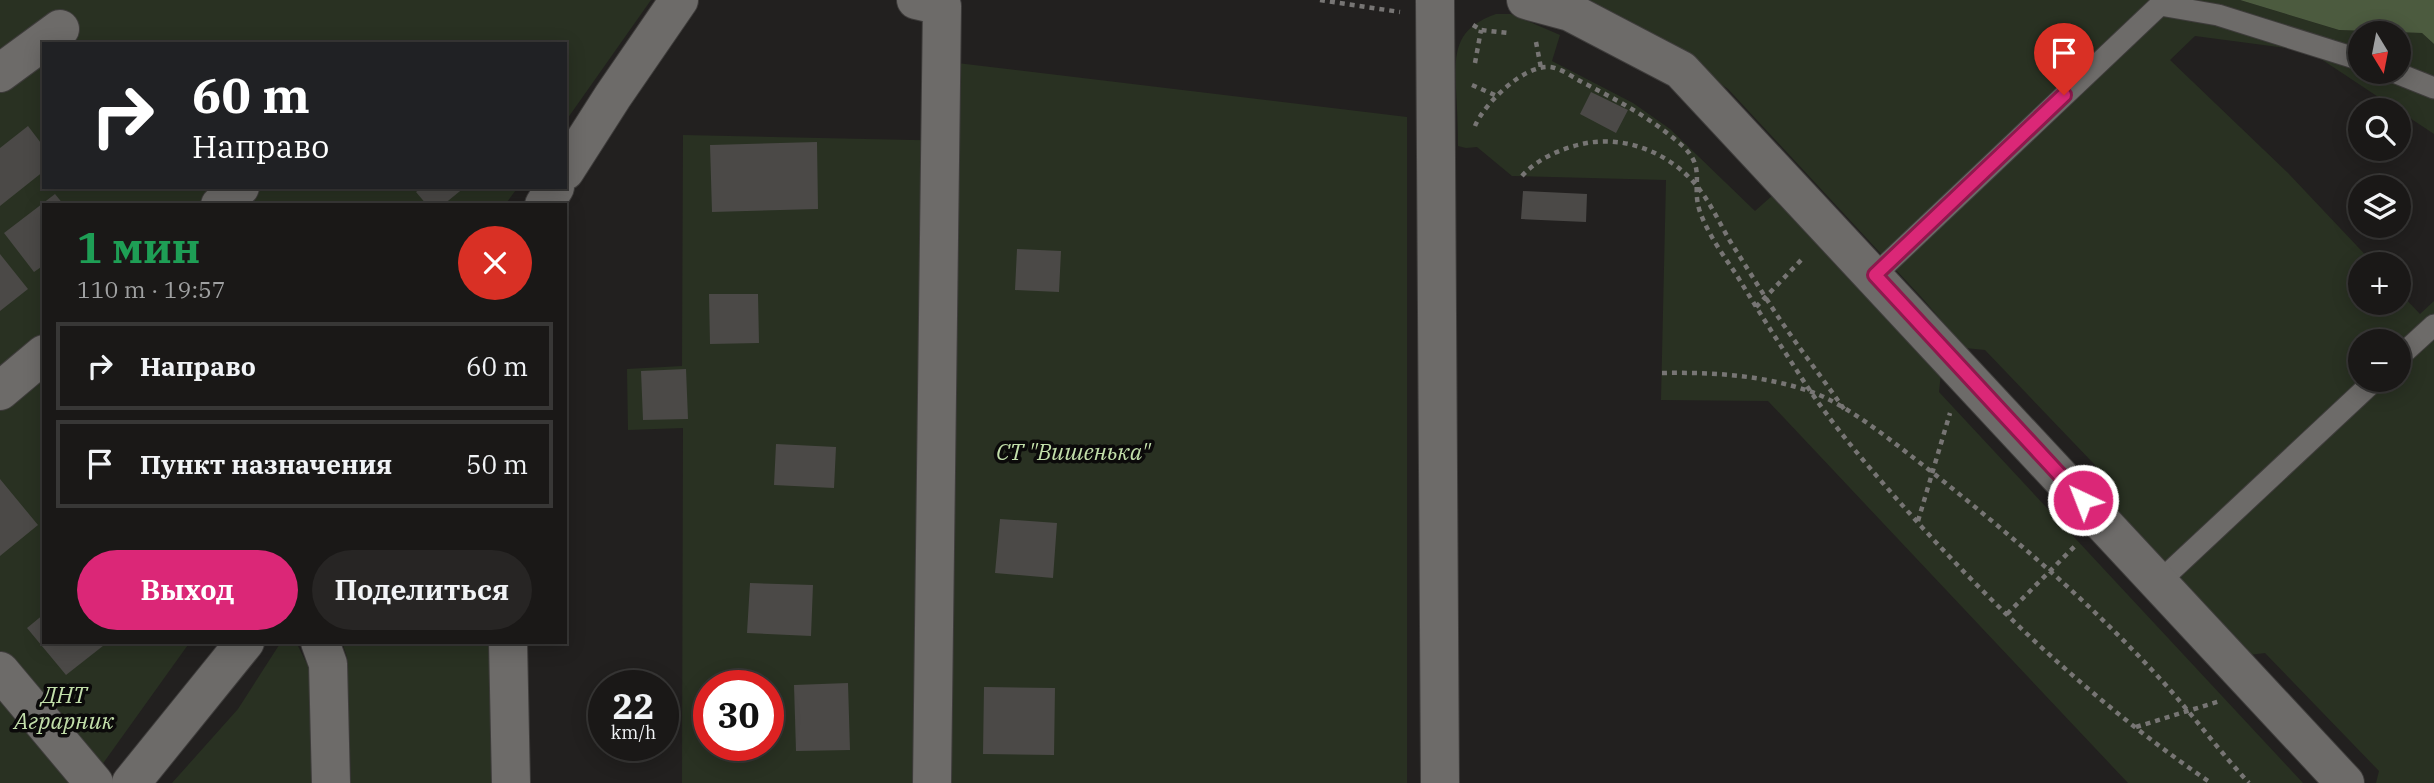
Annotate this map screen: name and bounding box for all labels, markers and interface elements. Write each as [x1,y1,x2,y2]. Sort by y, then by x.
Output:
north arrow [2348,21,2412,84]
map controls [2348,21,2411,392]
pin [2034,23,2094,95]
icon: arrive [2045,34,2083,72]
text: 60 m [192,63,310,126]
icon: right [77,70,168,161]
button: search [2348,98,2411,161]
text: Направо [192,125,329,167]
button: layers [2348,175,2411,238]
text: 1 мин [77,220,200,275]
button: close [458,226,532,300]
button: + [2348,252,2411,315]
text: 110 m · 19:57 [77,274,226,304]
button: − [2348,329,2411,392]
icon: right [81,347,119,385]
text: Направо [140,349,256,383]
text: 60 m [466,349,528,383]
park label: СТ "Вишенька" [996,436,1152,466]
icon: arrive [81,445,119,483]
text: Пункт назначения [140,447,392,481]
text: 50 m [466,447,528,481]
position arrow [2046,463,2120,537]
button: Выход [77,550,298,630]
button: Поделиться [312,550,532,630]
speed limit sign: 30 [693,670,784,761]
park label: ДНТ Аграрник [12,679,114,735]
text: 22 [612,683,655,729]
text: km/h [611,721,656,744]

